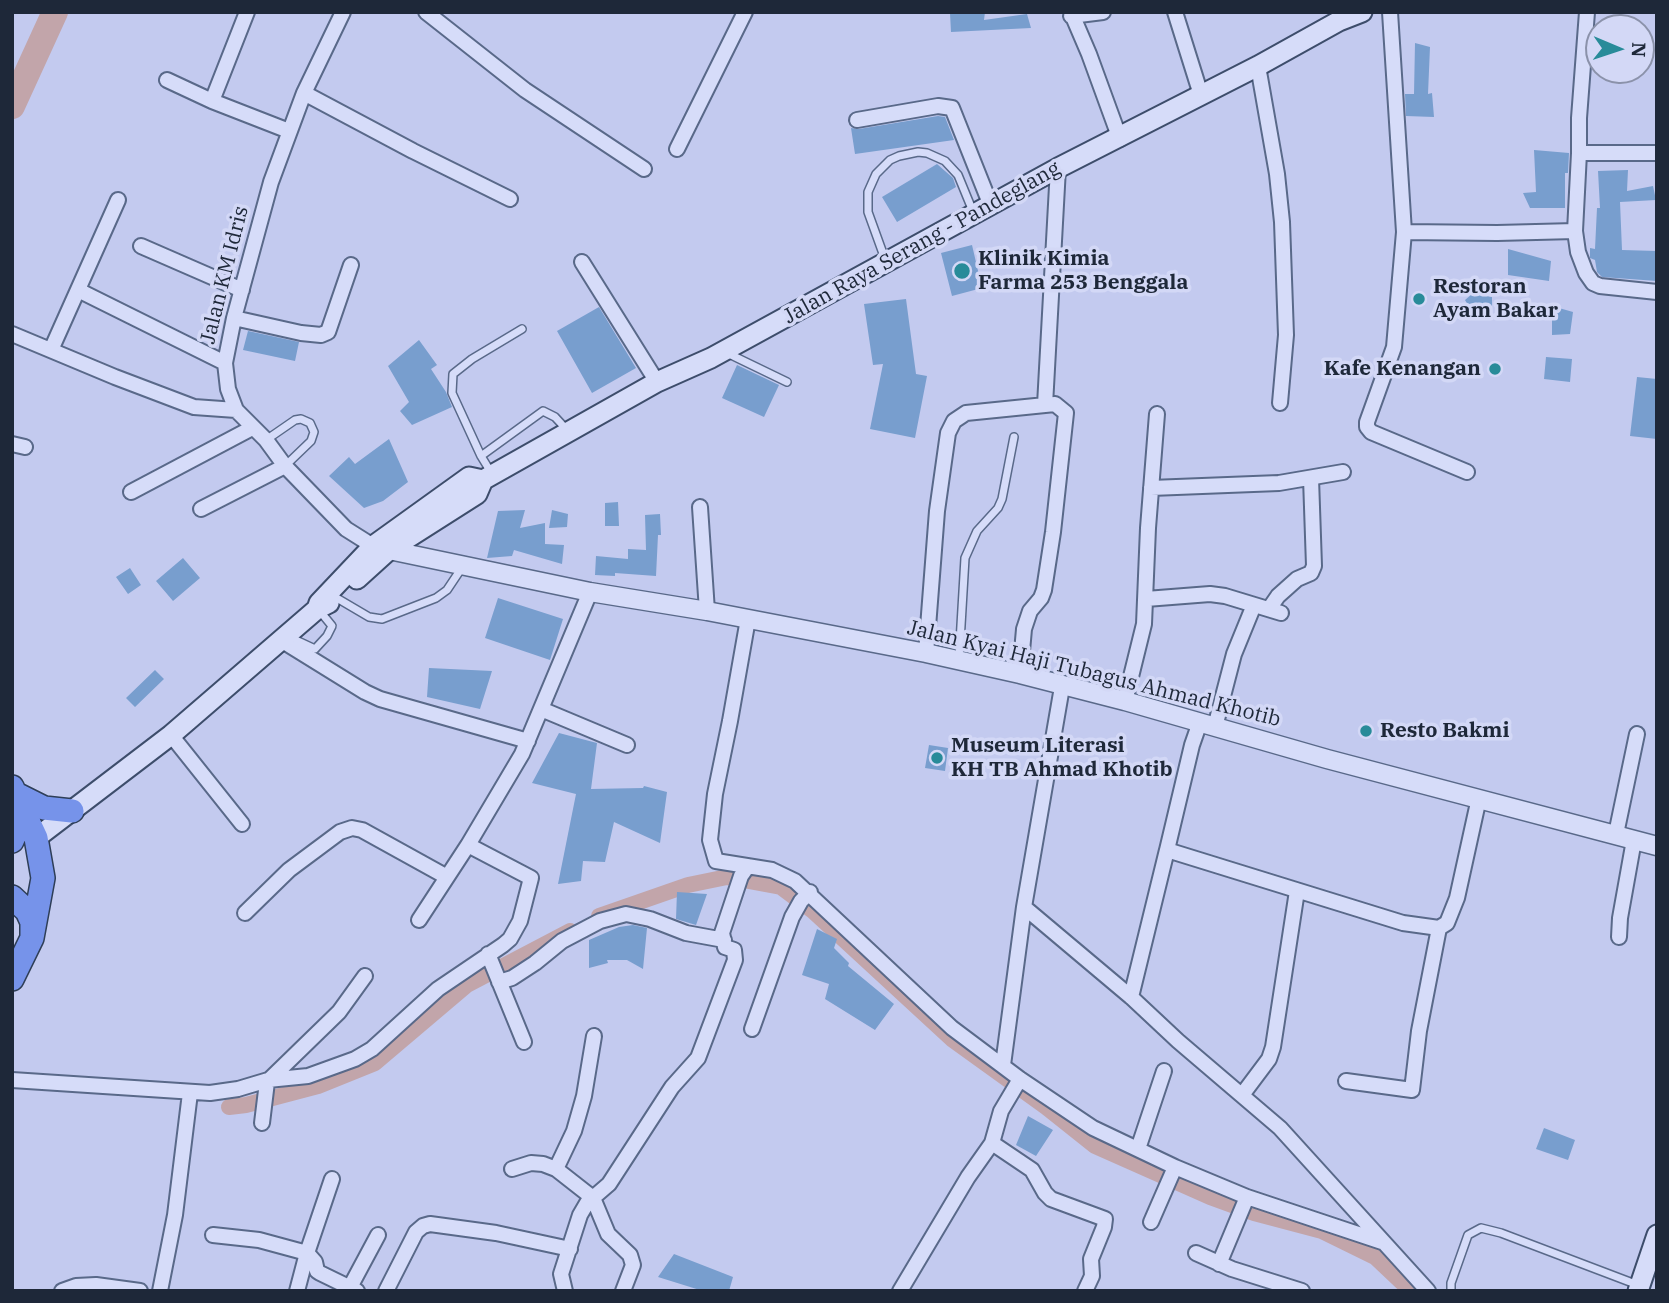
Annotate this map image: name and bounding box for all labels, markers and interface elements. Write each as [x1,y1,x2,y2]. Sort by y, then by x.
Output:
north arrow [1585,14,1655,84]
text: N [1627,42,1651,58]
street label: Jalan Raya Serang - Pandeglang [779,156,1065,330]
street label: Jalan KM Idris [196,203,254,347]
place label: Klinik Kimia Farma 253 Benggala [978,246,1188,296]
marker: Klinik Kimia Farma 253 Benggala [952,261,972,281]
place label: Restoran Ayam Bakar [1433,274,1558,324]
marker: Restoran Ayam Bakar [1411,291,1427,307]
place label: Kafe Kenangan [1324,356,1481,382]
marker: Kafe Kenangan [1487,361,1503,377]
street label: Jalan Kyai Haji Tubagus Ahmad Khotib [905,615,1283,733]
place label: Resto Bakmi [1380,718,1510,744]
marker: Resto Bakmi [1358,723,1374,739]
place label: Museum Literasi KH TB Ahmad Khotib [951,733,1173,783]
marker: Museum Literasi KH TB Ahmad Khotib [929,750,945,766]

